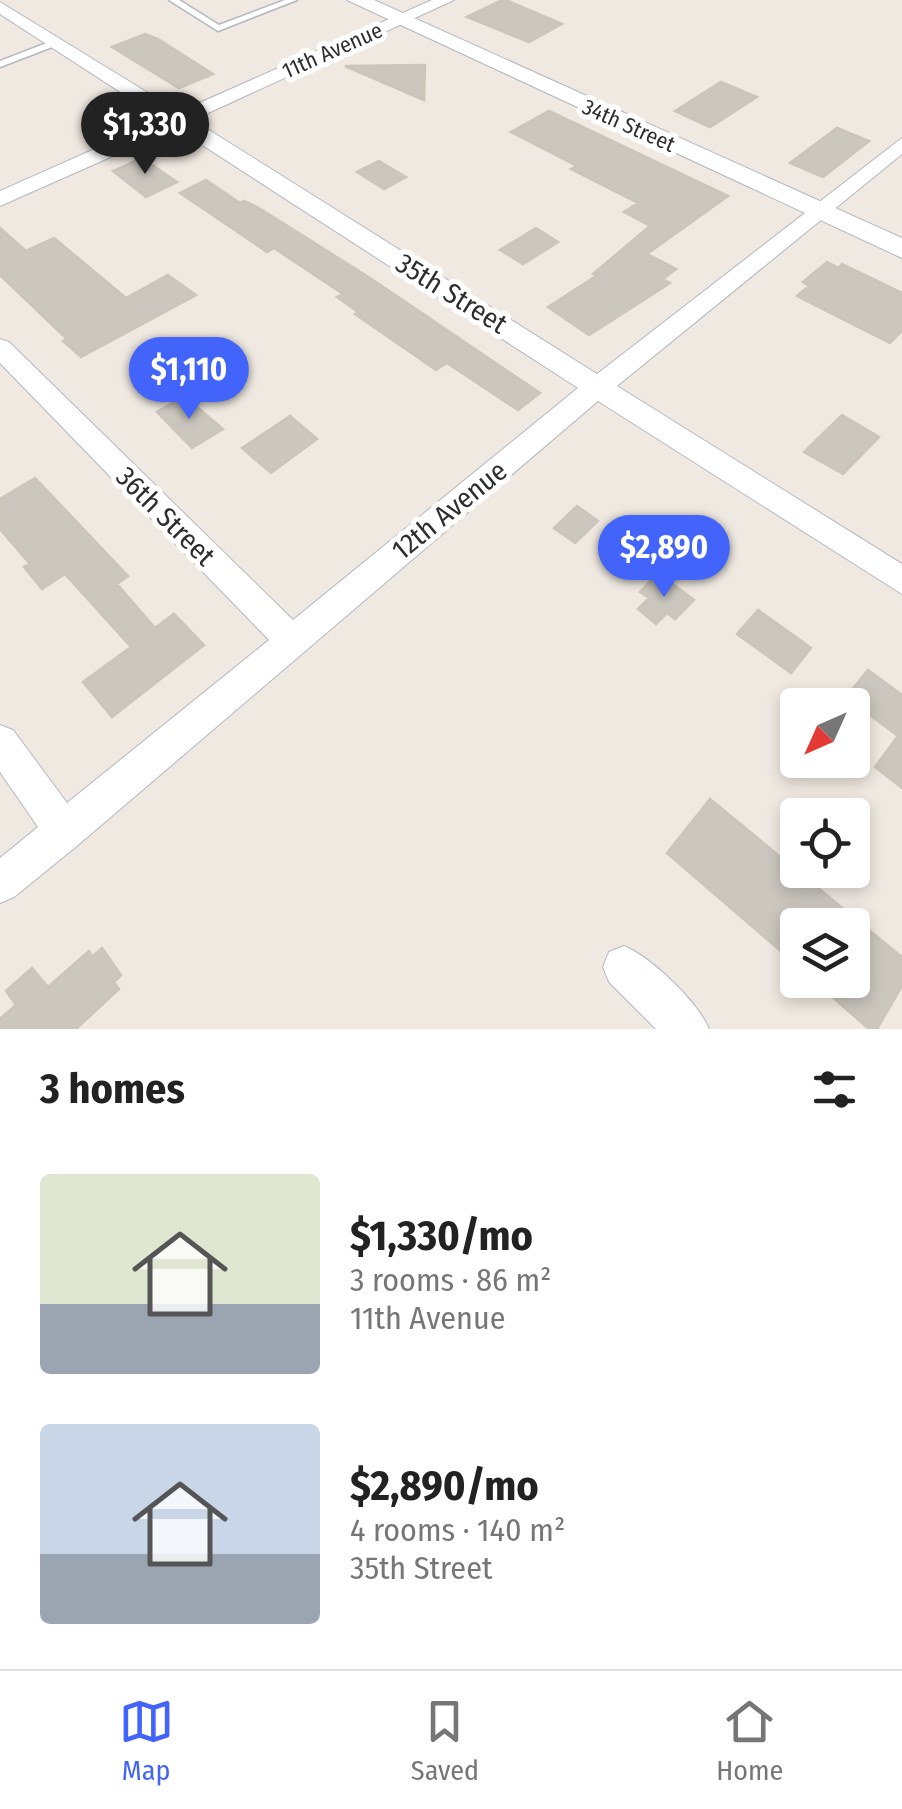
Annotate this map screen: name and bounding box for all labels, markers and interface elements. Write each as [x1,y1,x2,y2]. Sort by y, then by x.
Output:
street label: 11th Avenue [278,16,387,85]
pin: $1,330 [64,92,226,177]
street label: 34th Street [578,93,680,158]
text: $1,330 [103,105,187,143]
street label: 35th Street [390,246,514,341]
pin: $1,110 [108,337,270,422]
text: $1,110 [151,350,227,388]
street label: 12th Avenue [385,454,513,567]
street label: 36th Street [109,460,222,573]
pin: $2,890 [583,515,745,600]
text: $2,890 [620,528,708,566]
north arrow [780,688,870,778]
map controls [780,688,870,998]
button: locate [780,798,870,888]
button: layers [780,908,870,998]
icon: filters [807,1062,862,1117]
text: 3 homes [40,1064,185,1114]
text: $1,330/mo [350,1211,533,1261]
icon: home [120,1214,240,1334]
text: 3 rooms · 86 m² [350,1261,551,1299]
text: 11th Avenue [350,1299,506,1337]
text: $2,890/mo [350,1461,539,1511]
icon: home [120,1464,240,1584]
text: 4 rooms · 140 m² [350,1511,565,1549]
text: 35th Street [350,1549,492,1587]
tab: Map [119,1694,174,1787]
tab: Saved [411,1694,479,1787]
tab: Home [716,1694,783,1787]

